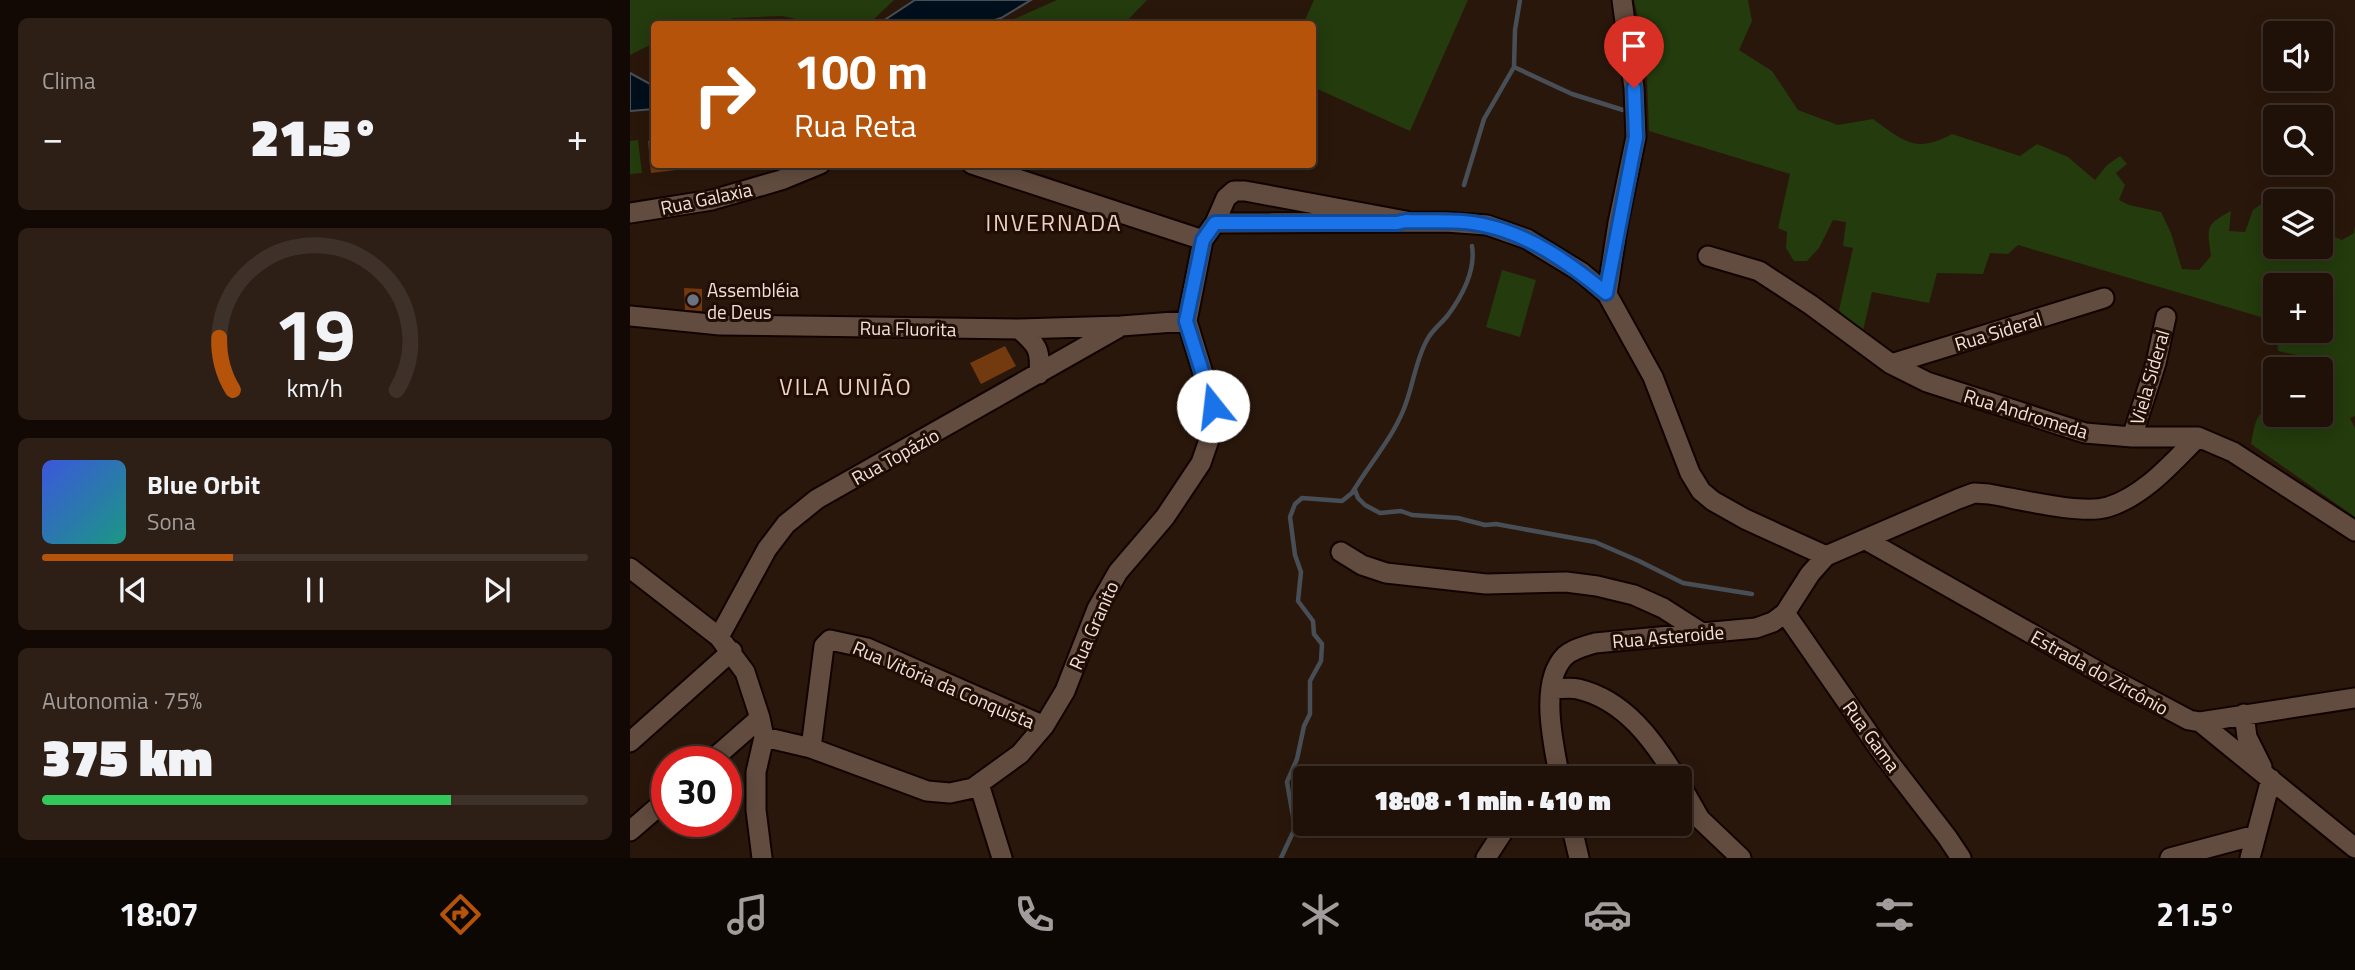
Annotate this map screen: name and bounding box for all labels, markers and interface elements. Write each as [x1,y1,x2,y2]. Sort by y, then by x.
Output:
pin [1604,16,1664,88]
map controls [2263,21,2333,427]
button: sound [2263,21,2333,91]
icon: arrive [1615,27,1653,65]
text: 100 m [794,33,928,108]
icon: right [679,49,770,140]
text: Clima [42,63,96,98]
text: 21.5° [250,97,380,176]
text: Rua Reta [794,101,916,149]
button: search [2263,105,2333,175]
text: − [42,108,63,166]
text: + [567,108,588,166]
street label: Rua Galaxia [658,174,755,222]
button: layers [2263,189,2333,259]
district label: INVERNADA [986,205,1122,240]
button: + [2263,273,2333,343]
place label: Assembléia de Deus [707,275,800,326]
text: 19 [274,278,356,388]
marker: Assembléia de Deus [685,292,701,308]
street label: Rua Sideral [1951,304,2045,358]
street label: Rua Fluorita [859,313,957,343]
street label: Viela Sideral [2122,326,2176,428]
button: − [2263,357,2333,427]
text: km/h [287,369,343,407]
district label: VILA UNIÃO [779,369,913,404]
position arrow [1176,369,1250,443]
street label: Rua Andromeda [1960,380,2092,446]
street label: Rua Topázio [846,420,944,492]
text: Blue Orbit [147,465,260,504]
text: Sona [147,504,195,539]
icon: previous [114,571,152,609]
icon: pause [296,571,334,609]
icon: next [478,571,516,609]
street label: Rua Granito [1061,576,1125,674]
street label: Rua Asteroide [1611,617,1725,655]
street label: Estrada do Zircônio [2026,622,2174,722]
street label: Rua Vitória da Conquista [848,633,1040,736]
text: Autonomia · 75% [42,683,202,718]
street label: Rua Gama [1836,694,1908,778]
text: 375 km [42,717,213,796]
speed limit sign: 30 [651,746,742,837]
text: 18:08 · 1 min · 410 m [1374,781,1611,820]
text: 18:07 [119,890,199,938]
icon: directions [436,890,485,939]
icon: music [723,890,772,939]
icon: phone [1010,890,1059,939]
icon: climate [1296,890,1345,939]
icon: car [1583,890,1632,939]
icon: filters [1870,890,1919,939]
text: 21.5° [2156,890,2236,938]

